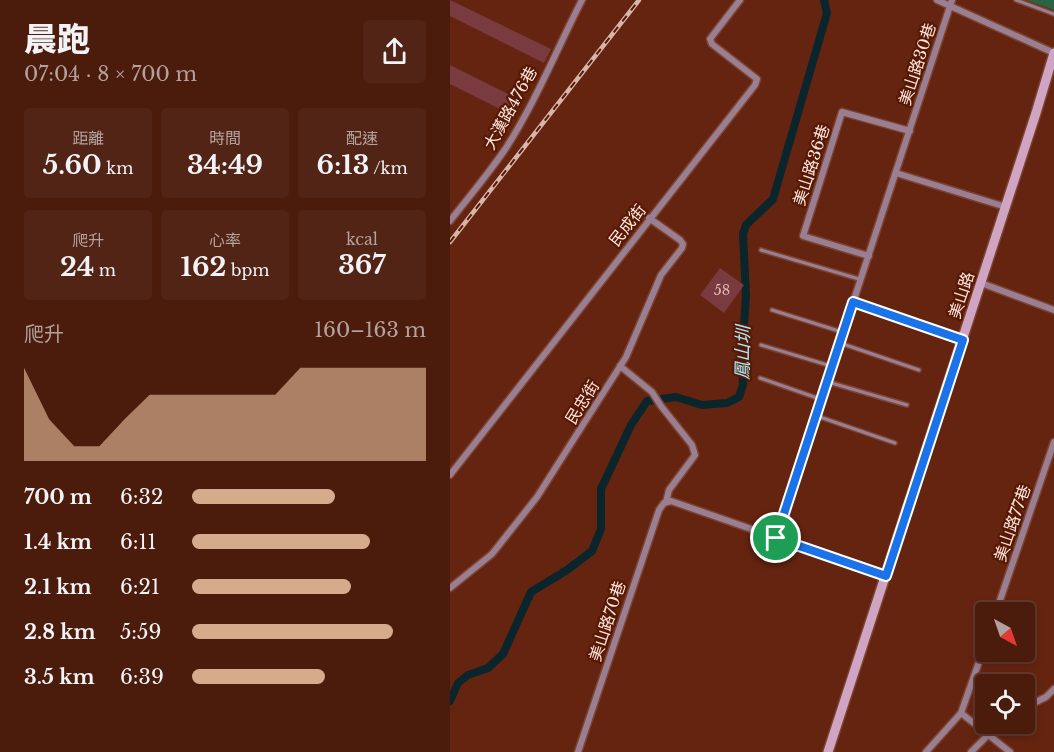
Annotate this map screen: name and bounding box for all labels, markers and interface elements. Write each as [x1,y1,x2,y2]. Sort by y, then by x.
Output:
text: 晨跑 [24,19,90,60]
button: share [363,20,426,83]
street label: 美山路30巷 [894,20,940,108]
text: 07:04 · 8 × 700 m [24,62,197,86]
street label: 大漢路476巷 [479,63,541,153]
street label: 美山路36巷 [788,122,834,208]
text: 距離 [72,128,104,148]
text: 時間 [209,128,241,148]
text: 配速 [346,128,378,148]
text: 5.60 [43,149,102,181]
text: 34:49 [187,149,263,181]
text: 6:13 [316,149,369,181]
text: km [102,158,133,178]
text: /km [369,158,408,178]
street label: 民成街 [604,200,650,250]
text: kcal [346,229,378,249]
text: 爬升 [72,230,104,250]
text: 心率 [209,230,241,250]
text: 367 [338,249,386,281]
text: 24 [60,251,94,283]
text: 162 [181,251,226,283]
text: m [94,260,116,280]
text: bpm [226,260,269,280]
street label: 美山路 [944,269,978,321]
house number: 58 [714,281,730,299]
text: 160–163 m [314,318,426,342]
text: 爬升 [24,322,64,346]
water label: 鳳山圳 [732,323,755,380]
street label: 民忠街 [561,376,603,428]
street label: 美山路77巷 [990,482,1034,564]
text: 700 m [24,485,92,509]
text: 6:32 [120,485,163,509]
pin [750,512,801,563]
icon: arrive [759,521,792,554]
text: 1.4 km [24,530,92,554]
text: 6:11 [120,530,156,554]
text: 2.1 km [24,575,92,599]
text: 6:21 [120,575,160,599]
street label: 美山路70巷 [585,578,629,664]
north arrow [975,602,1035,662]
map controls [975,602,1035,734]
text: 2.8 km [24,620,96,644]
text: 5:59 [120,620,161,644]
text: 3.5 km [24,665,95,689]
text: 6:39 [120,665,164,689]
button: locate [975,674,1035,734]

